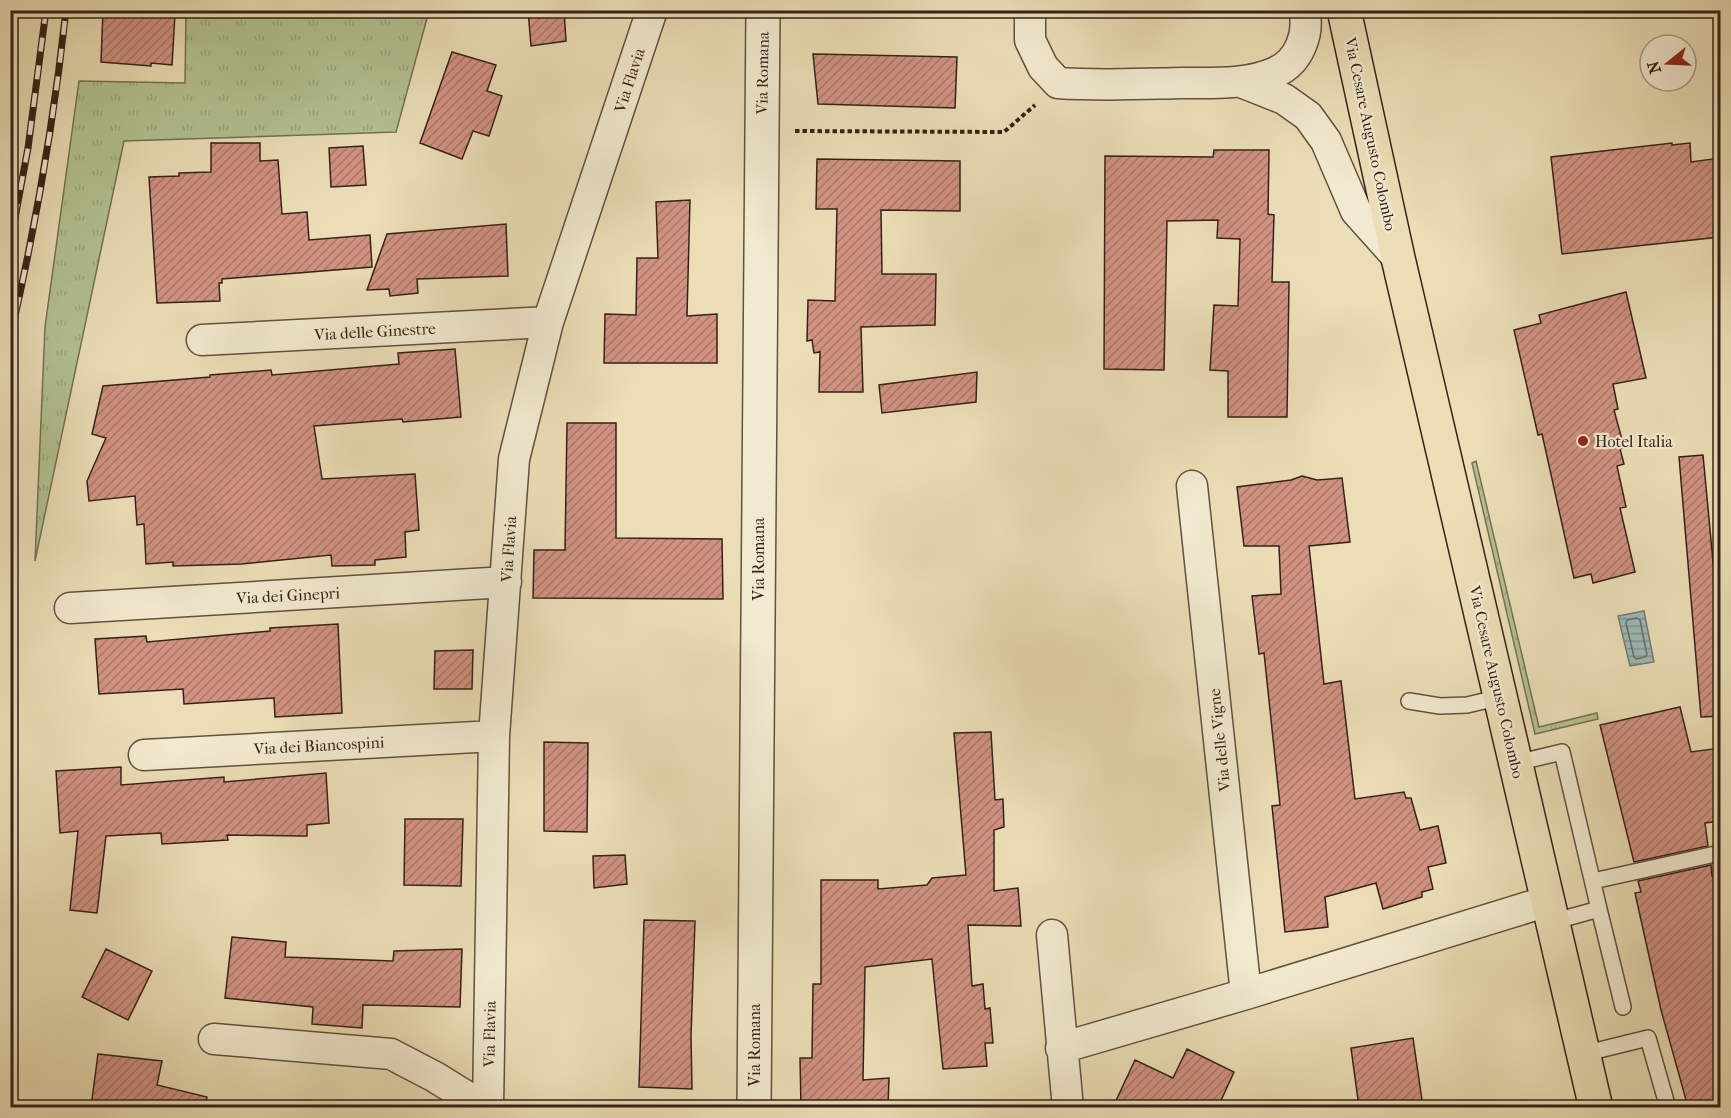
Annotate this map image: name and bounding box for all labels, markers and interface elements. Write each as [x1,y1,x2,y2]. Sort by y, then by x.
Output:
street label: Via Romana [752,31,773,116]
north arrow [1638,33,1698,93]
street label: Via Cesare Augusto Colombo [1341,35,1400,232]
street label: Via Flavia [610,45,649,116]
text: N [1643,58,1665,76]
street label: Via delle Ginestre [313,319,437,344]
place label: Hotel Italia [1595,432,1673,451]
marker: Hotel Italia [1576,434,1590,448]
street label: Via Flavia [497,515,520,584]
street label: Via Romana [749,517,768,601]
street label: Via dei Ginepri [235,583,341,608]
street label: Via Cesare Augusto Colombo [1465,583,1528,780]
street label: Via delle Vigne [1205,687,1234,793]
street label: Via dei Biancospini [252,733,385,758]
street label: Via Flavia [479,1000,500,1068]
street label: Via Romana [745,1003,764,1087]

